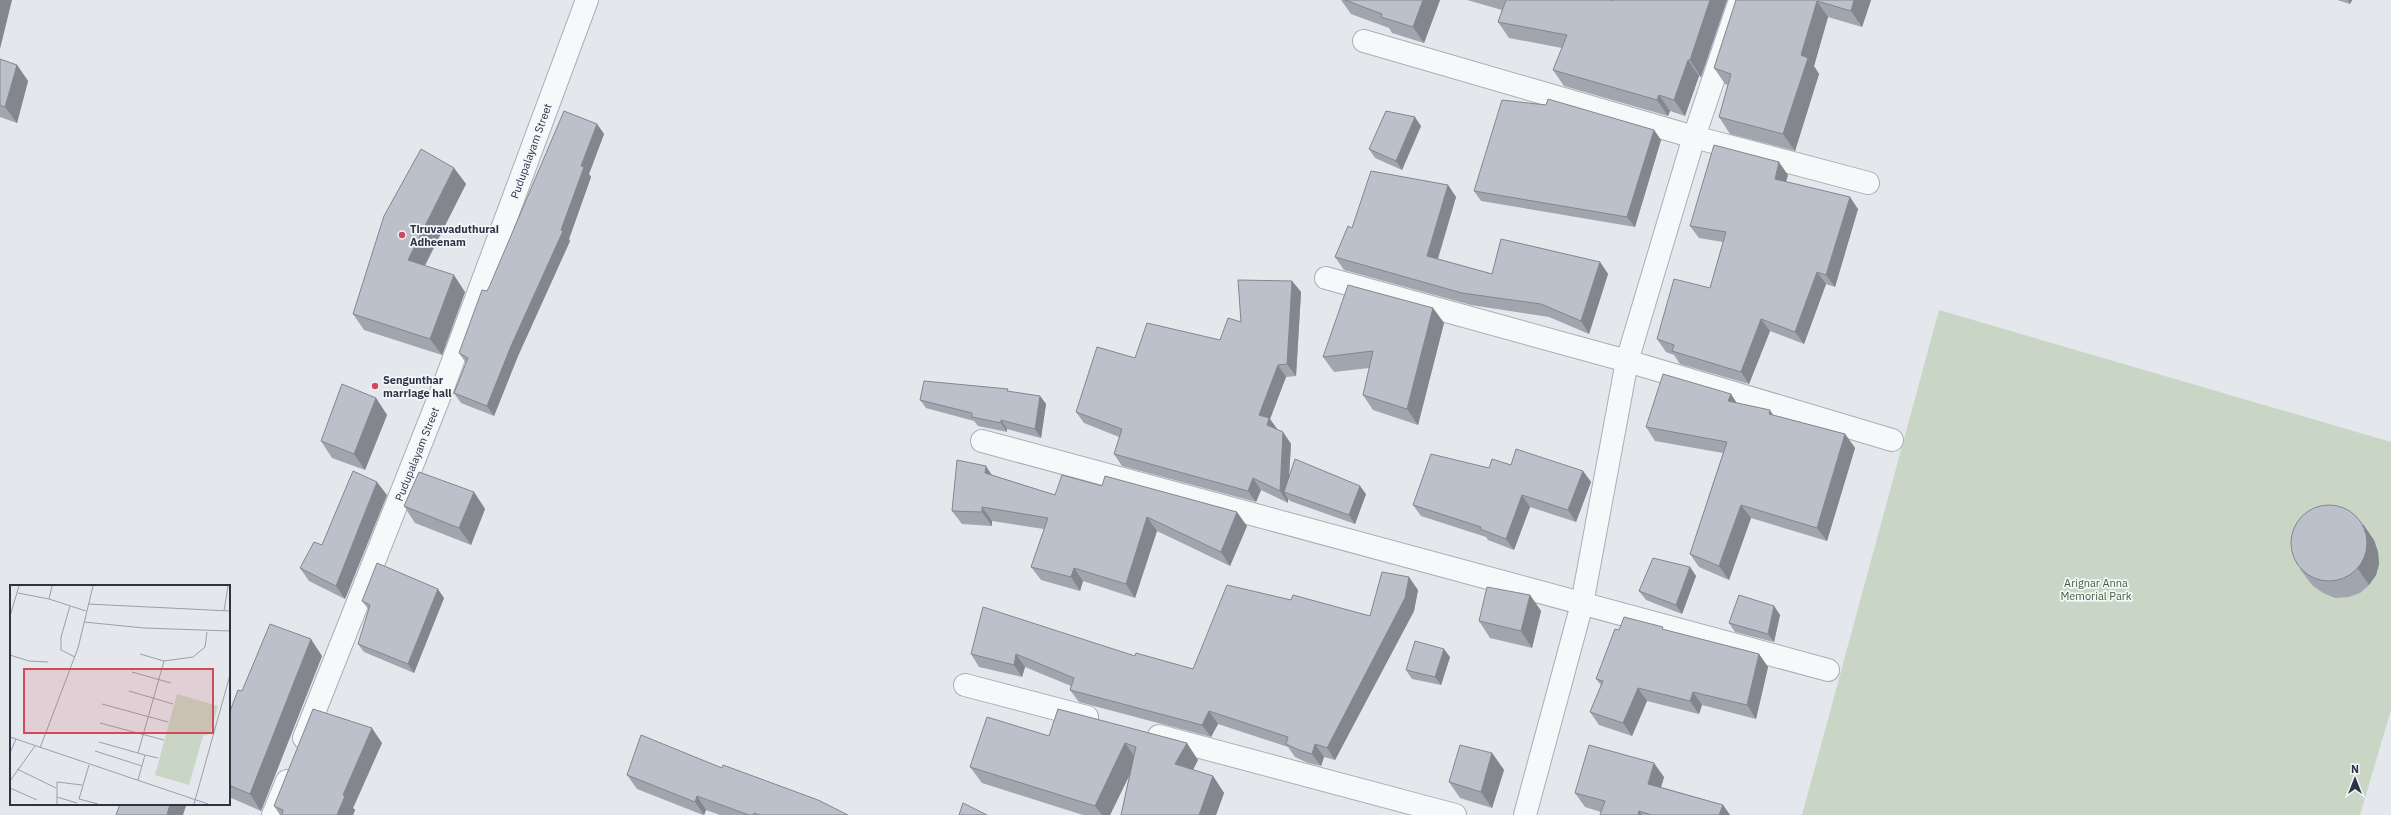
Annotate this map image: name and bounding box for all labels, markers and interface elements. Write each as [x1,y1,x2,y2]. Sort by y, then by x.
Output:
street label: Pudupalayam Street [507,101,555,200]
place label: Tiruvavaduthurai Adheenam [410,222,499,249]
marker: Tiruvavaduthurai Adheenam [397,230,407,240]
place label: Sengunthar marriage hall [383,373,452,400]
marker: Sengunthar marriage hall [370,381,380,391]
street label: Pudupalayam Street [392,405,442,503]
park label: Arignar Anna Memorial Park [2060,576,2132,603]
inset map [10,585,230,805]
north arrow [2335,759,2375,799]
text: N [2351,762,2359,776]

